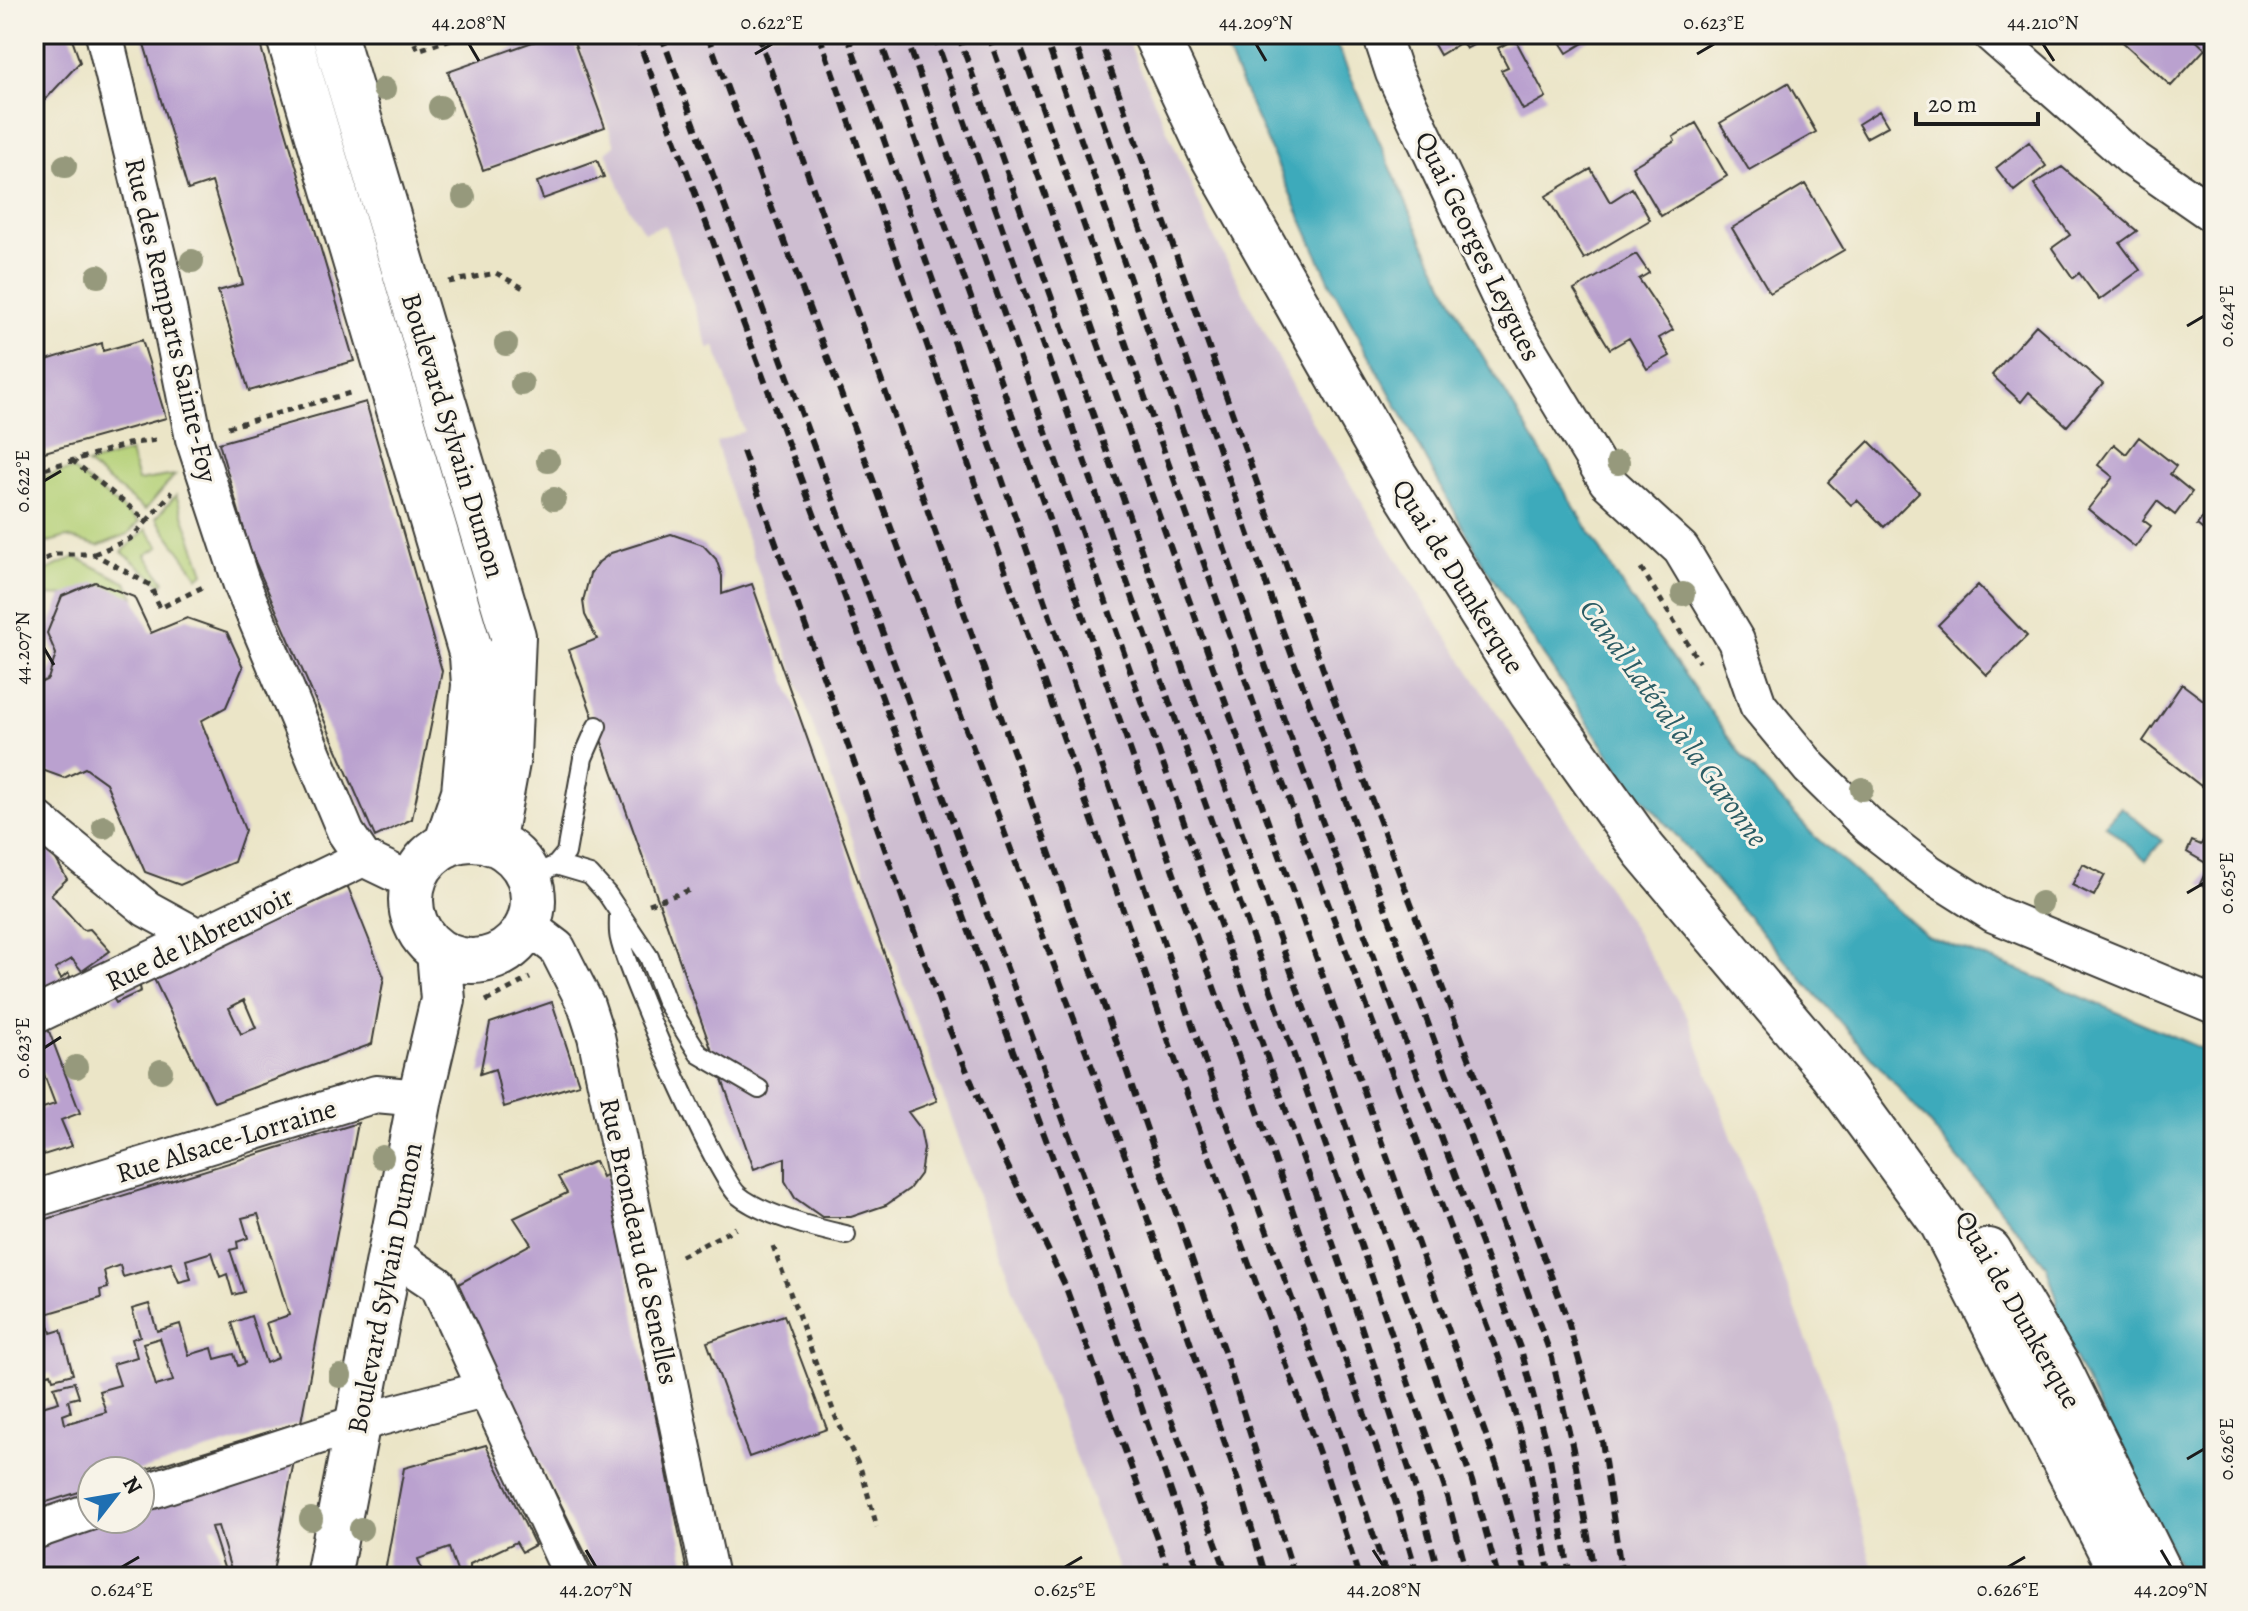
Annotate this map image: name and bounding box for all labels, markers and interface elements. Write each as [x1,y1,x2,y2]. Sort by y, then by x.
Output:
text: 44.208°N [432,9,506,36]
text: 0.622°E [741,9,803,36]
text: 44.209°N [1219,9,1293,36]
text: 0.623°E [1683,9,1745,36]
text: 44.210°N [2007,9,2079,36]
scale bar [1916,76,2038,126]
text: 20 m [1928,88,1977,120]
street label: Quai Georges Leygues [1406,125,1550,368]
street label: Rue des Remparts Sainte-Foy [115,154,227,487]
text: 0.624°E [2213,285,2240,347]
street label: Boulevard Sylvain Dumon [392,288,514,582]
text: 0.622°E [9,450,36,512]
street label: Quai de Dunkerque [1383,472,1533,681]
water label: Canal Latéral à la Garonne [1571,591,1778,855]
text: 44.207°N [9,611,36,685]
text: 0.625°E [2213,852,2240,914]
street label: Rue de l'Abreuvoir [99,877,300,1001]
text: 0.623°E [9,1017,36,1079]
street label: Rue Alsace-Lorraine [112,1089,341,1193]
street label: Rue Brondeau de Senelles [590,1094,688,1388]
street label: Boulevard Sylvain Dumon [338,1139,432,1437]
street label: Quai de Dunkerque [1946,1203,2090,1416]
text: 0.626°E [2213,1418,2240,1480]
north arrow [76,1455,156,1535]
text: N [115,1471,149,1500]
text: 0.624°E [91,1576,153,1603]
text: 44.207°N [559,1576,633,1603]
text: 0.625°E [1034,1576,1096,1603]
text: 44.208°N [1347,1576,1421,1603]
text: 0.626°E [1977,1576,2039,1603]
text: 44.209°N [2134,1576,2208,1603]

